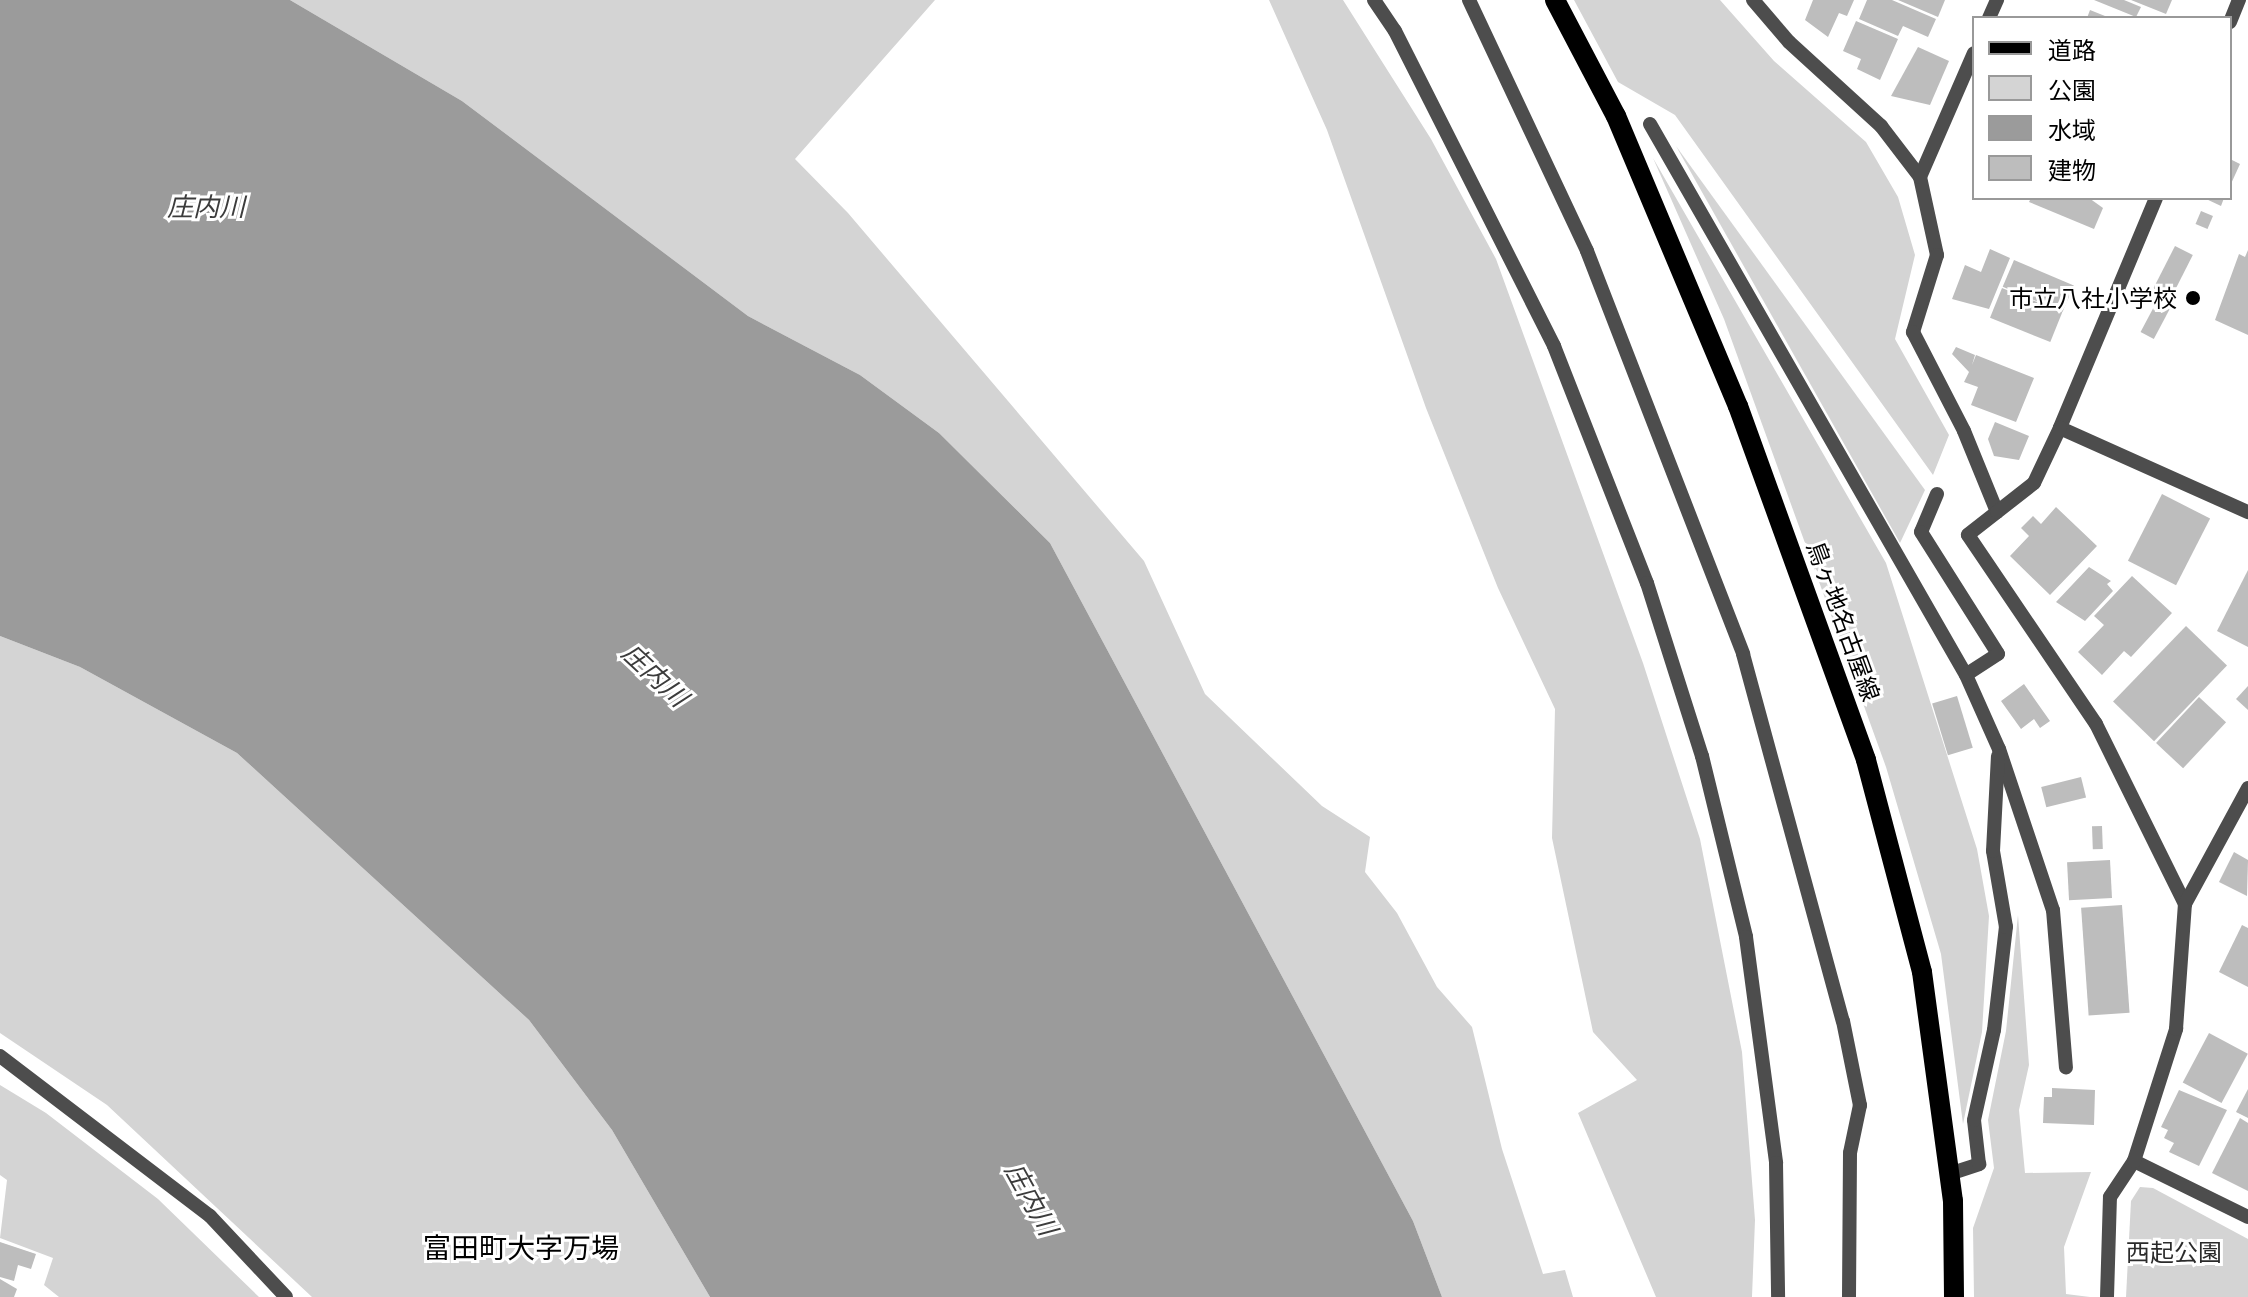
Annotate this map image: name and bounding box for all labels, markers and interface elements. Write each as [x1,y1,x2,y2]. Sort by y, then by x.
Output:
legend [1972,16,2232,200]
text: 道路 [2048,35,2096,64]
text: 公園 [2048,75,2096,104]
text: 水域 [2048,115,2096,144]
text: 建物 [2048,155,2096,184]
water label: 庄内川 [167,191,245,223]
place label: 市立八社小学校 [2009,284,2177,312]
marker: 市立八社小学校 [2184,289,2202,307]
street label: 鳥ヶ地名古屋線 [1802,537,1886,705]
water label: 庄内川 [616,637,694,713]
water label: 庄内川 [998,1157,1064,1241]
district label: 富田町大字万場 [423,1230,619,1264]
park label: 西起公園 [2126,1238,2222,1266]

